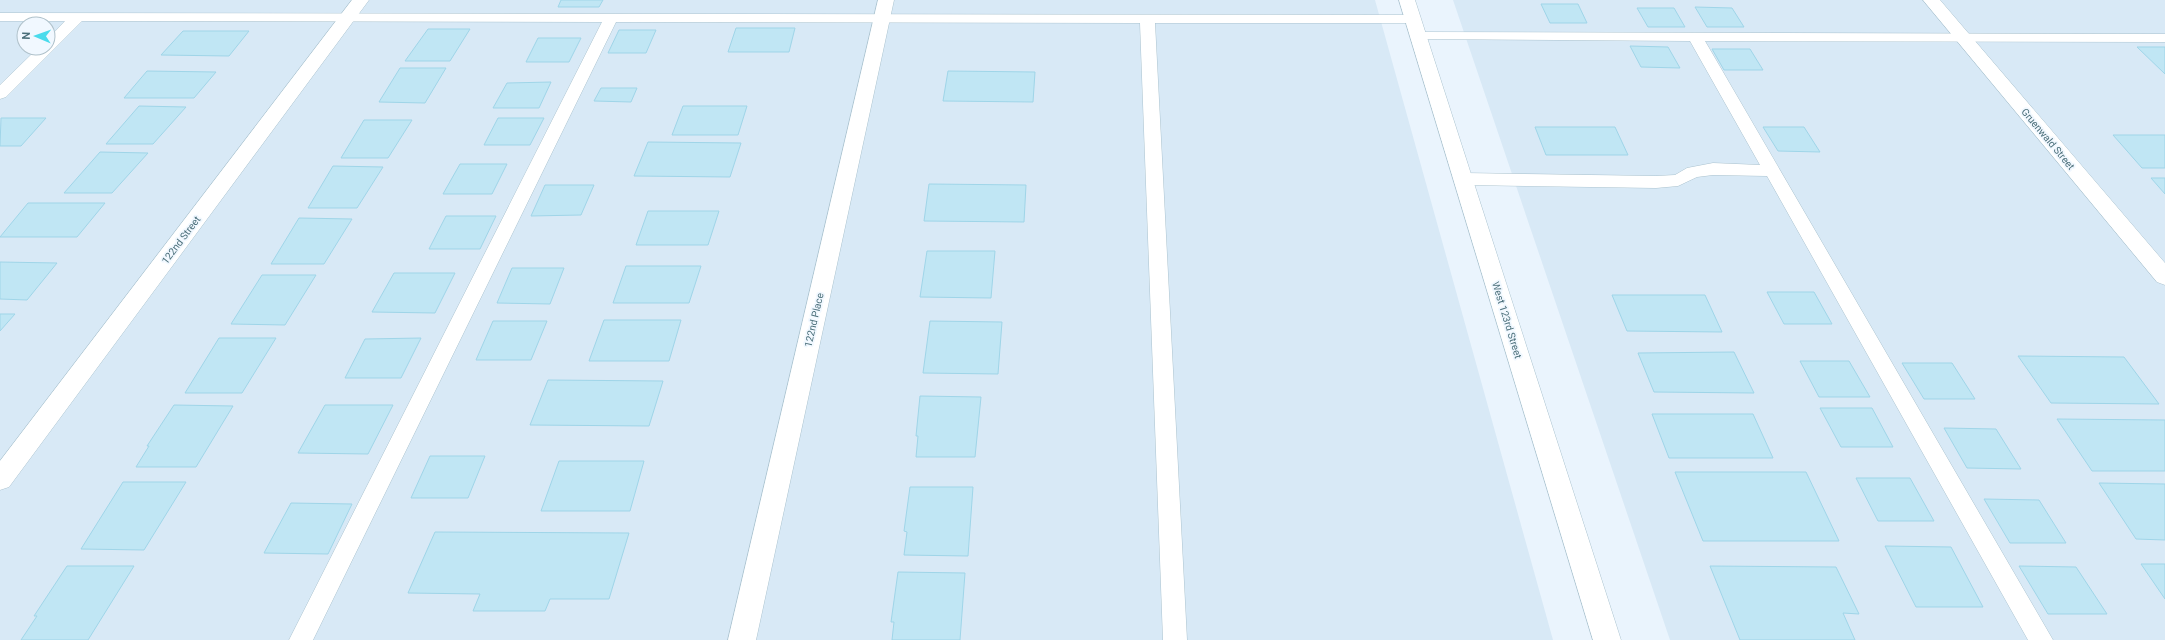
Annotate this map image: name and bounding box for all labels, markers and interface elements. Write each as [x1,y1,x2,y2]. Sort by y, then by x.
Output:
north arrow [16,16,56,56]
text: N [20,31,33,40]
street label: Gruenwald Street [2019,106,2077,172]
street label: 122nd Street [159,214,203,266]
street label: West 123rd Street [1490,280,1524,360]
street label: 122nd Place [802,292,826,348]

